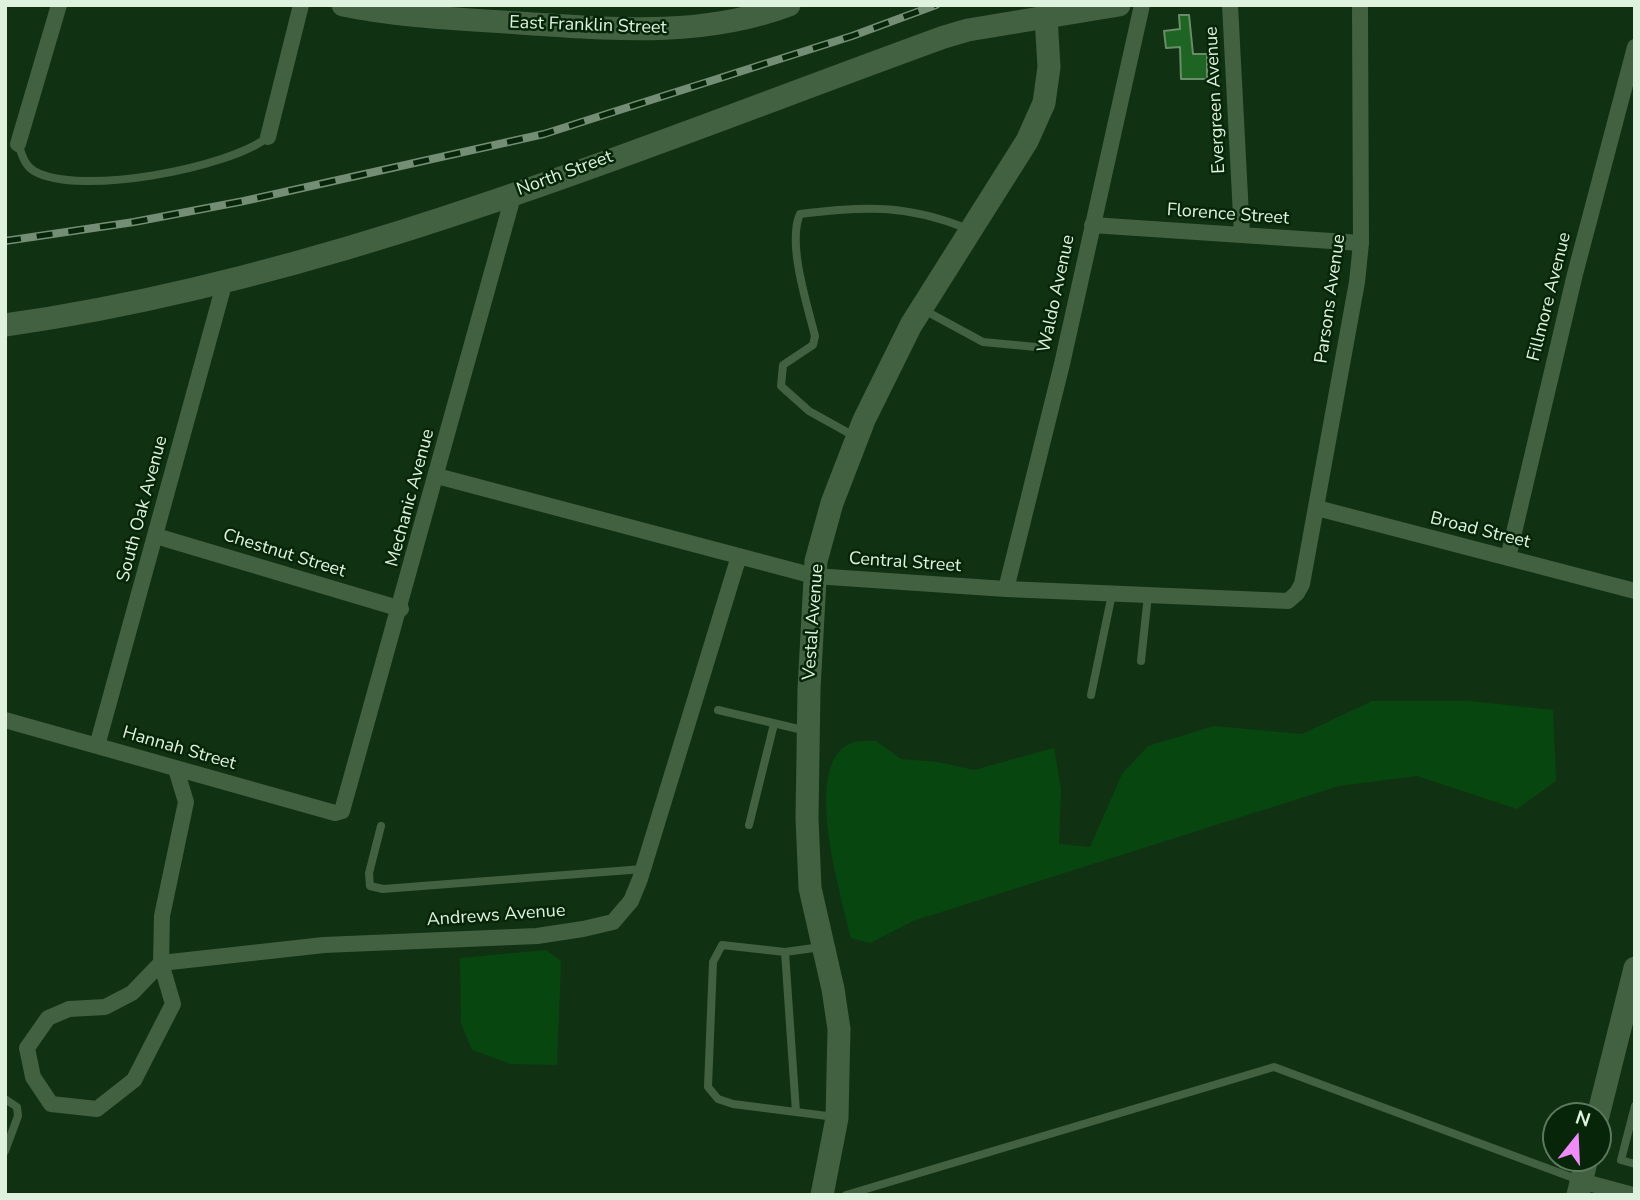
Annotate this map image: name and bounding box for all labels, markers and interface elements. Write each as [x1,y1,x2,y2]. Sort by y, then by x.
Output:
street label: East Franklin Street [509,12,667,40]
street label: Evergreen Avenue [1201,26,1231,174]
street label: North Street [514,147,616,201]
street label: Florence Street [1166,200,1290,230]
street label: Fillmore Avenue [1524,230,1576,364]
street label: Waldo Avenue [1034,233,1080,355]
street label: Parsons Avenue [1311,233,1351,365]
street label: Mechanic Avenue [382,427,440,569]
street label: South Oak Avenue [113,433,173,585]
street label: Broad Street [1428,508,1532,554]
street label: Chestnut Street [220,525,348,583]
street label: Central Street [848,548,962,578]
street label: Vestal Avenue [799,563,829,681]
street label: Hannah Street [120,722,238,776]
street label: Andrews Avenue [426,900,566,932]
north arrow [1542,1102,1612,1172]
text: N [1572,1104,1594,1133]

